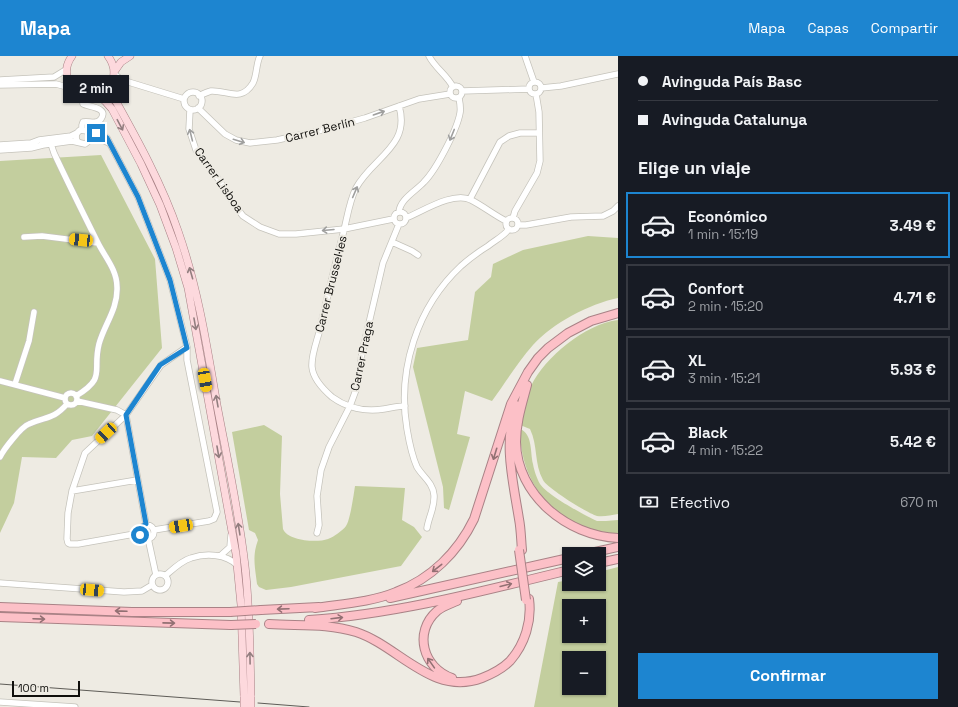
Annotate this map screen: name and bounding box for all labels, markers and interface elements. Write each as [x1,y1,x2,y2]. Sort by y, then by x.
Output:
text: Mapa [20,16,71,41]
text: Mapa [748,19,785,37]
text: Capas [807,19,849,37]
text: Compartir [871,19,938,37]
text: Avinguda País Basc [662,72,802,91]
callout: 2 min [63,75,129,103]
text: 2 min [79,80,113,97]
one-way arrow [372,109,384,117]
text: Avinguda Catalunya [662,110,807,129]
street label: Carrer Berlín [284,114,356,146]
one-way arrow [117,118,124,130]
route end [87,124,105,142]
one-way arrow [187,129,194,142]
one-way arrow [447,129,455,141]
one-way arrow [232,138,245,145]
street label: Carrer Lisboa [191,144,247,216]
text: Elige un viaje [638,156,751,179]
one-way arrow [352,186,359,198]
icon: car [640,207,676,243]
text: Económico [688,207,767,226]
text: 3.49 € [890,216,936,235]
text: 1 min · 15:19 [688,226,758,243]
one-way arrow [322,227,335,234]
car [68,233,94,247]
street label: Carrer Brussel·les [311,234,351,334]
one-way arrow [187,267,194,280]
icon: car [640,279,676,315]
text: Confort [688,279,744,298]
text: 4.71 € [894,288,936,307]
text: 2 min · 15:20 [688,298,763,315]
one-way arrow [191,317,199,330]
street label: Carrer Praga [347,320,377,392]
icon: car [640,351,676,387]
text: XL [688,351,706,370]
text: 5.93 € [890,360,936,379]
car [197,367,213,393]
text: 3 min · 15:21 [688,370,760,387]
one-way arrow [212,395,220,408]
car [93,420,119,446]
icon: car [640,423,676,459]
text: Black [688,423,728,442]
text: 5.42 € [890,432,936,451]
text: 4 min · 15:22 [688,442,763,459]
one-way arrow [215,445,223,458]
one-way arrow [491,448,498,461]
icon: cash [638,491,660,513]
text: Efectivo [670,493,730,512]
text: 670 m [900,494,938,511]
car [168,518,194,534]
one-way arrow [235,523,243,536]
route start [131,526,149,544]
map controls [562,547,606,695]
button: layers [562,547,606,591]
one-way arrow [431,563,442,572]
one-way arrow [499,581,512,588]
car [80,583,104,597]
button: + [562,599,606,643]
one-way arrow [277,605,290,613]
one-way arrow [115,607,128,615]
one-way arrow [330,614,343,621]
one-way arrow [32,615,45,622]
one-way arrow [162,620,175,627]
button: − [562,651,606,695]
one-way arrow [246,652,253,665]
button: Confirmar [638,653,938,699]
one-way arrow [427,658,435,669]
scale bar [12,679,80,698]
text: 100 m [18,681,49,695]

